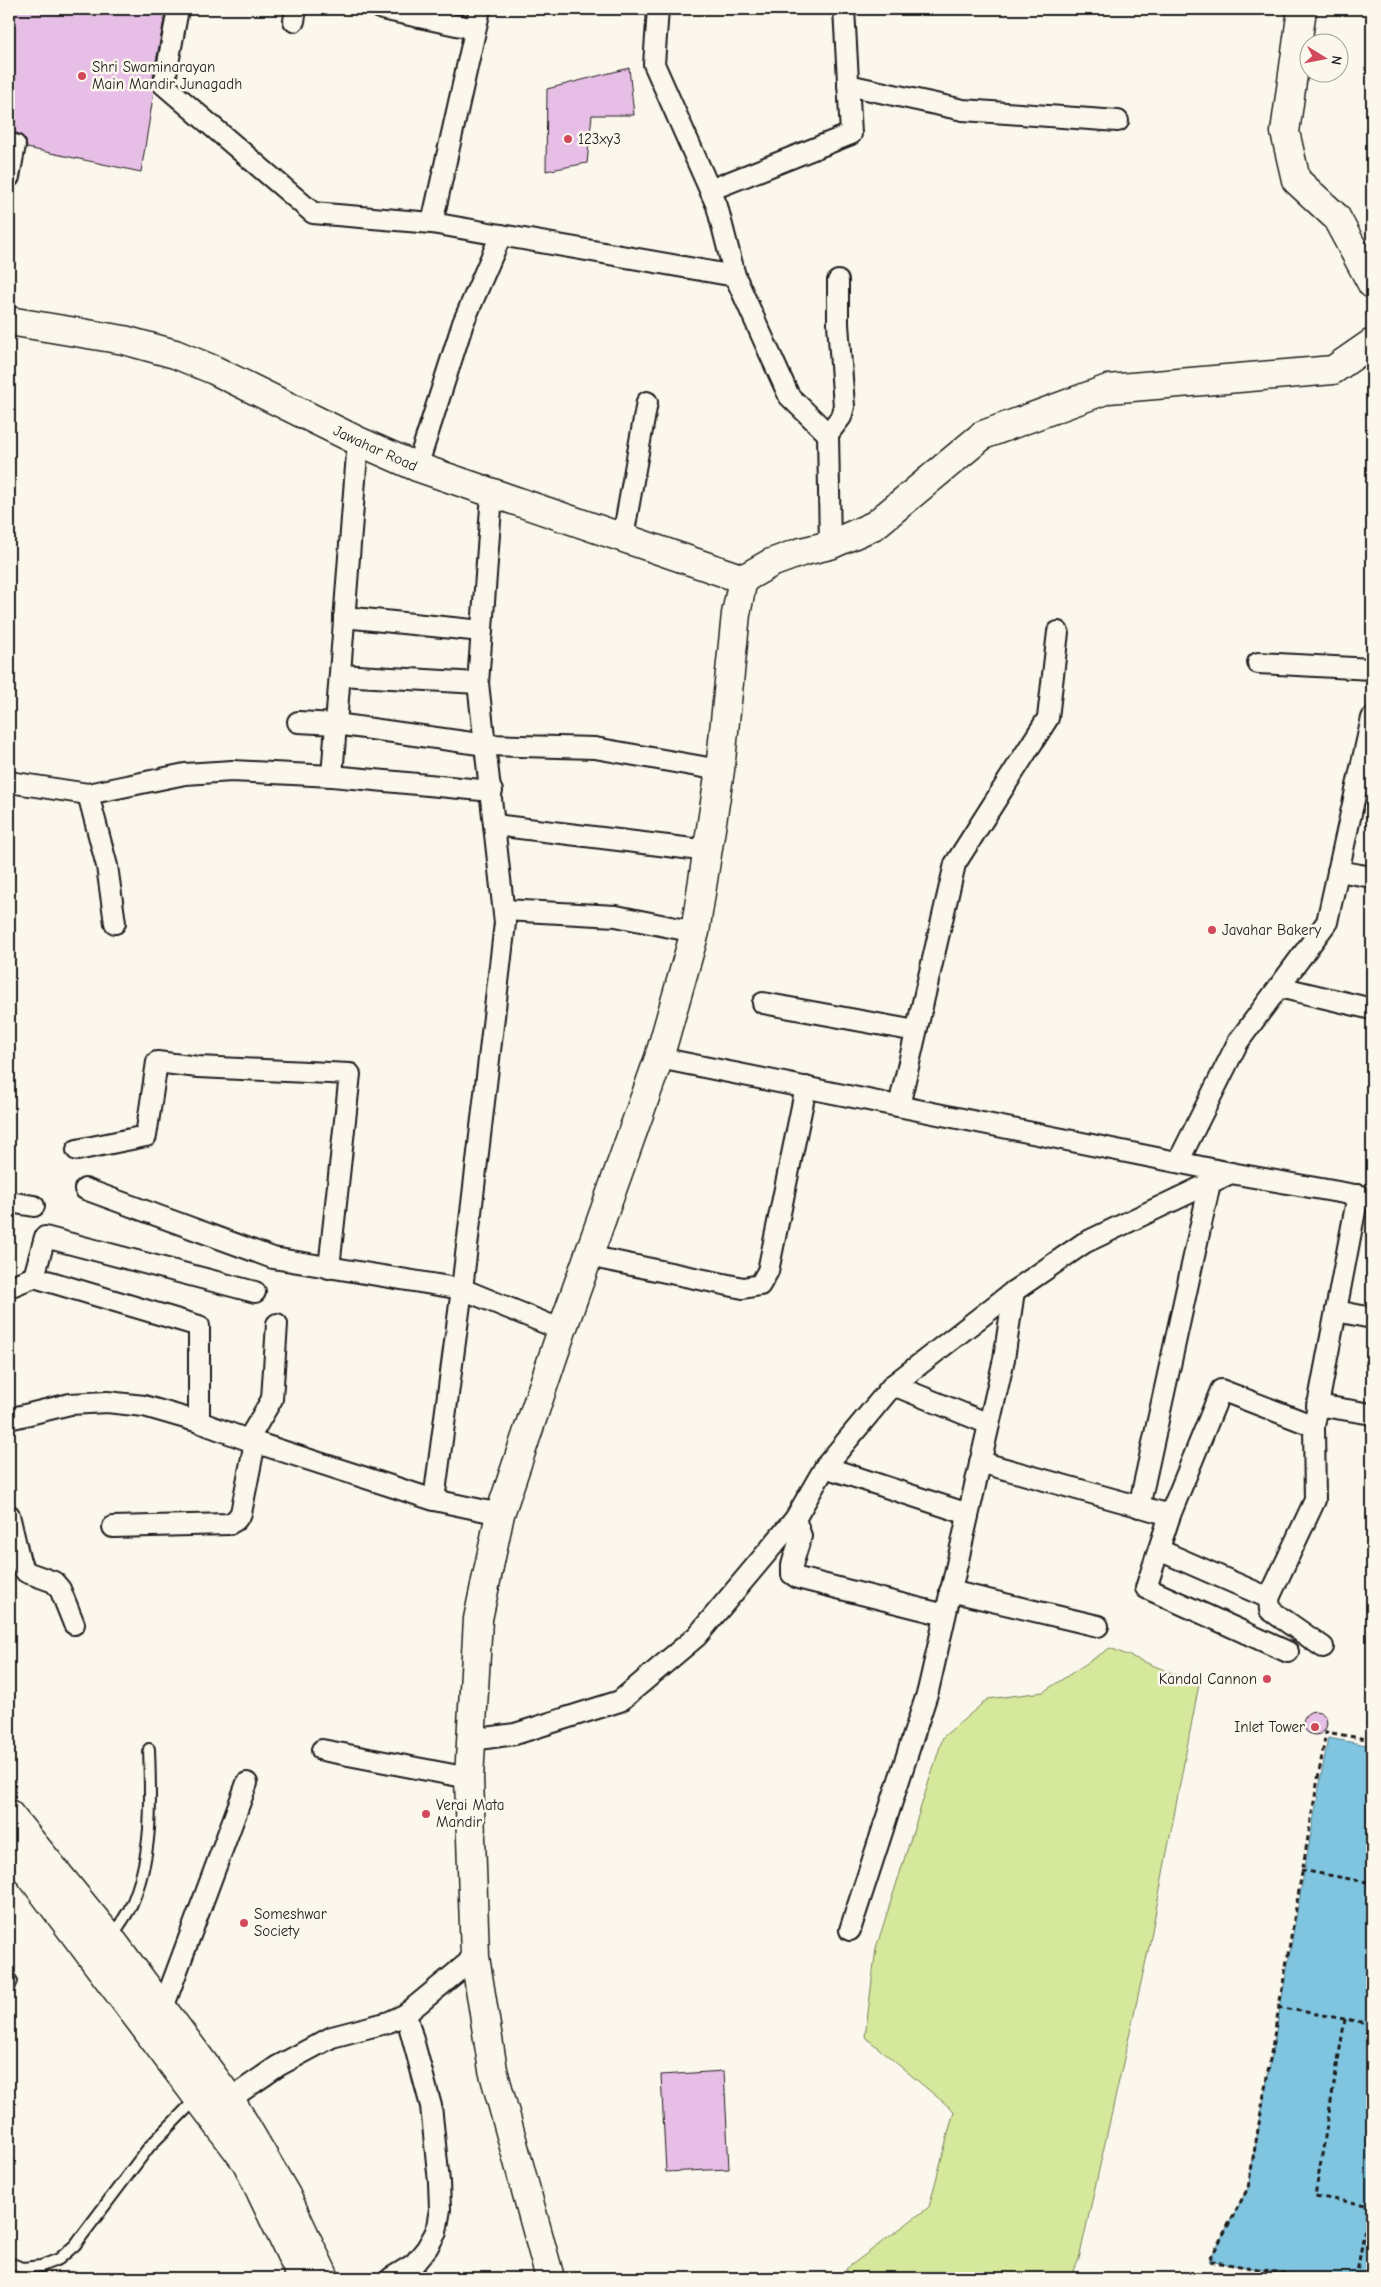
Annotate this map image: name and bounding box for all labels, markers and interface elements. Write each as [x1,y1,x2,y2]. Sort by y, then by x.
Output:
north arrow [1298,32,1348,82]
text: N [1327,54,1345,66]
place label: Shri Swaminarayan Main Mandir Junagadh [92,58,242,93]
marker: Shri Swaminarayan Main Mandir Junagadh [76,70,88,82]
place label: 123xy3 [578,130,621,148]
marker: 123xy3 [562,133,574,145]
street label: Jawahar Road [330,421,420,475]
place label: Javahar Bakery [1222,921,1322,939]
marker: Javahar Bakery [1206,924,1218,936]
place label: Kandal Cannon [1159,1670,1257,1688]
marker: Kandal Cannon [1261,1673,1273,1685]
place label: Inlet Tower [1234,1718,1305,1736]
marker: Inlet Tower [1309,1721,1321,1733]
place label: Verai Mata Mandir [436,1796,504,1831]
marker: Verai Mata Mandir [420,1808,432,1820]
place label: Someshwar Society [254,1905,327,1940]
marker: Someshwar Society [238,1917,250,1929]

